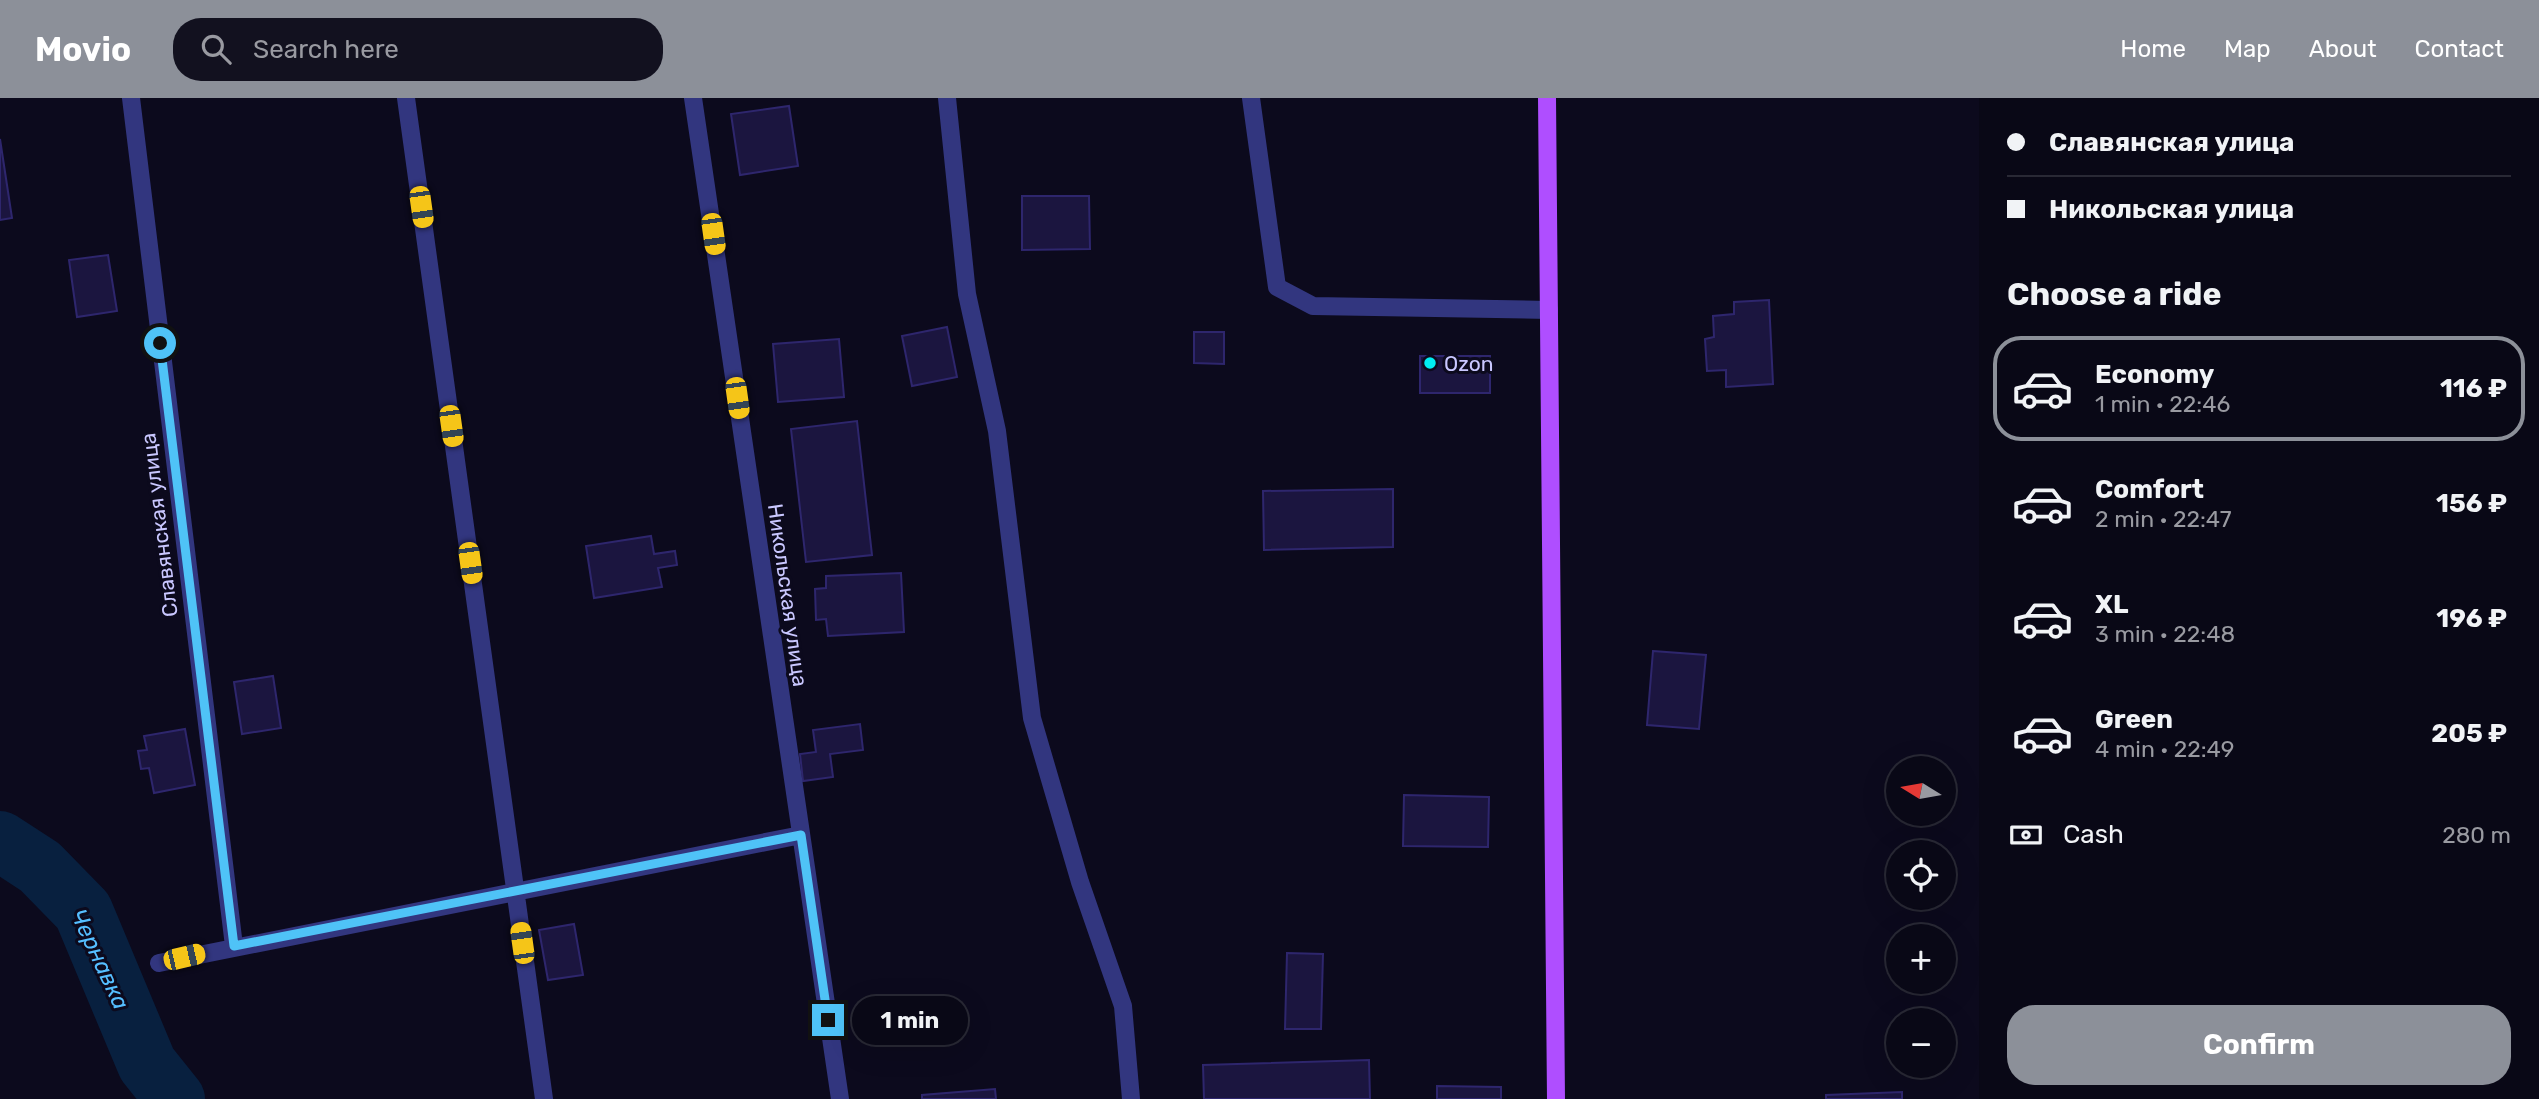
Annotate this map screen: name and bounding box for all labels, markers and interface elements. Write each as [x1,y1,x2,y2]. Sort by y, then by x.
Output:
search box [173,18,663,81]
text: Movio [35,30,131,69]
icon: search [197,30,235,68]
text: Search here [253,34,399,65]
text: Home [2120,35,2186,63]
text: Map [2224,35,2271,63]
text: About [2309,35,2377,63]
text: Contact [2415,35,2504,63]
text: Славянская улица [2049,127,2294,158]
car [408,185,435,229]
text: Никольская улица [2049,194,2294,225]
car [700,212,727,256]
text: Choose a ride [2007,275,2221,313]
route start [144,327,176,359]
place label: Ozon [1444,351,1494,376]
marker: Ozon [1422,355,1438,371]
icon: car [2011,357,2074,420]
text: Economy [2095,359,2214,390]
text: 116 ₽ [2440,373,2507,404]
car [724,376,751,420]
text: 1 min · 22:46 [2095,390,2230,418]
car [438,404,465,448]
street label: Славянская улица [135,432,183,618]
icon: car [2011,472,2074,535]
text: Comfort [2095,474,2204,505]
text: 156 ₽ [2436,488,2507,519]
street label: Никольская улица [763,502,813,688]
text: 2 min · 22:47 [2095,505,2232,533]
car [457,541,484,585]
icon: car [2011,587,2074,650]
text: XL [2095,589,2128,620]
text: 196 ₽ [2436,603,2507,634]
text: 3 min · 22:48 [2095,620,2235,648]
icon: car [2011,702,2074,765]
text: Green [2095,704,2173,735]
text: 205 ₽ [2431,718,2507,749]
text: 4 min · 22:49 [2095,735,2234,763]
north arrow [1886,756,1956,826]
map controls [1886,756,1956,1078]
icon: cash [2007,816,2045,854]
text: Cash [2063,819,2124,850]
text: 280 m [2442,821,2511,849]
button: locate [1886,840,1956,910]
water label: Чернавка [65,904,135,1014]
car [509,921,536,965]
button: + [1886,924,1956,994]
car [162,942,207,972]
callout: 1 min [852,996,968,1044]
route end [812,1004,844,1036]
button: Confirm [2007,1005,2511,1085]
text: 1 min [881,1006,939,1034]
button: − [1886,1008,1956,1078]

